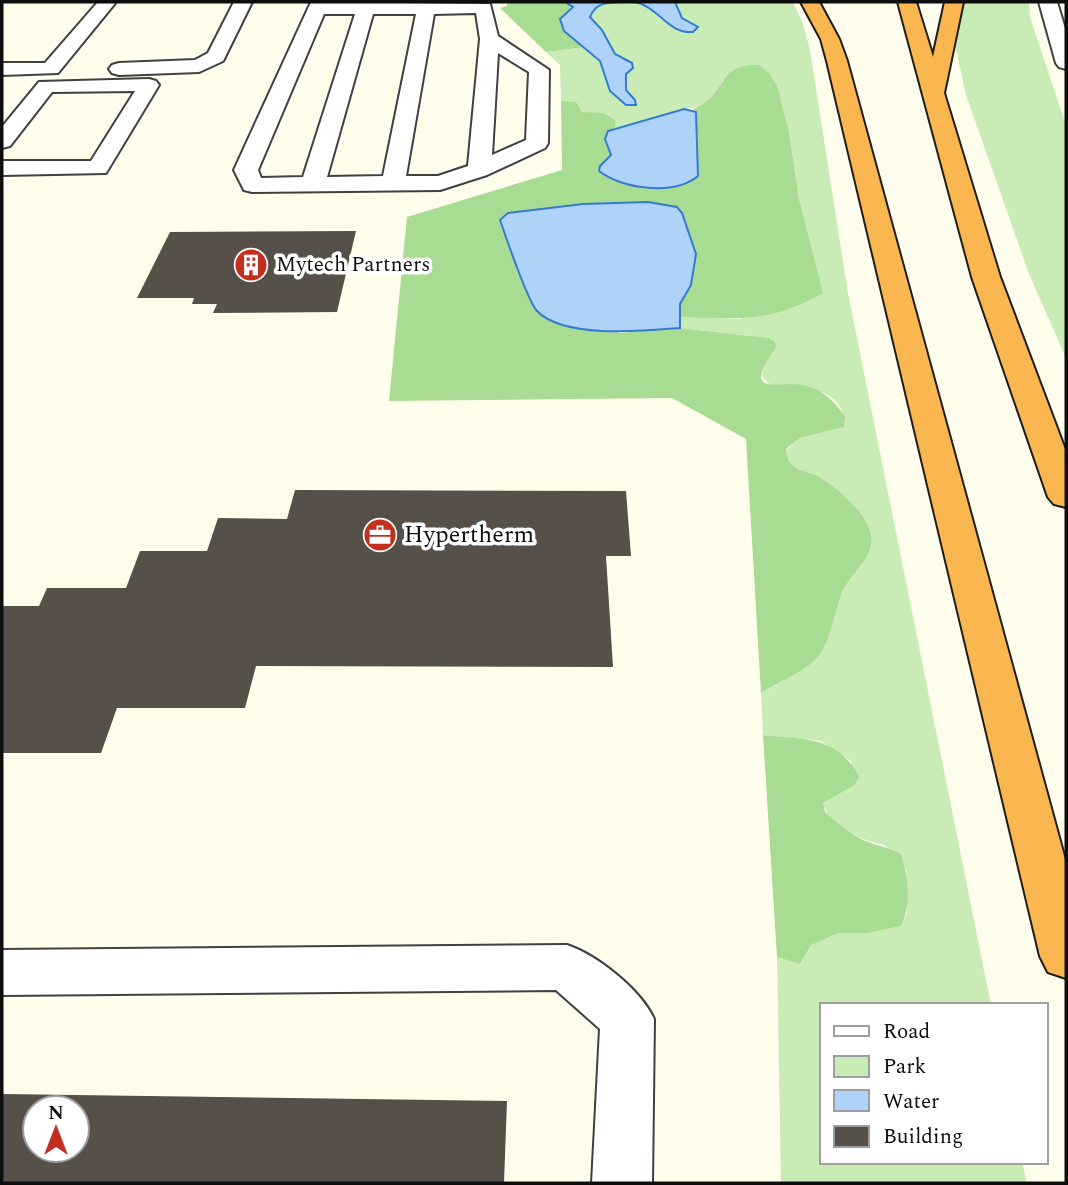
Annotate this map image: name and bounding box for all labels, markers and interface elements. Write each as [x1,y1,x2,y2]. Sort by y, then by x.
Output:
building icon: Mytech Partners [232,246,270,284]
place label: Mytech Partners [276,249,430,281]
office icon: Hypertherm [361,516,399,554]
place label: Hypertherm [404,517,534,553]
legend [820,1003,1047,1164]
text: Road [883,1016,930,1048]
text: Park [883,1051,927,1083]
text: Water [883,1086,939,1118]
north arrow [21,1094,91,1164]
text: N [48,1099,64,1128]
text: Building [883,1121,963,1153]

